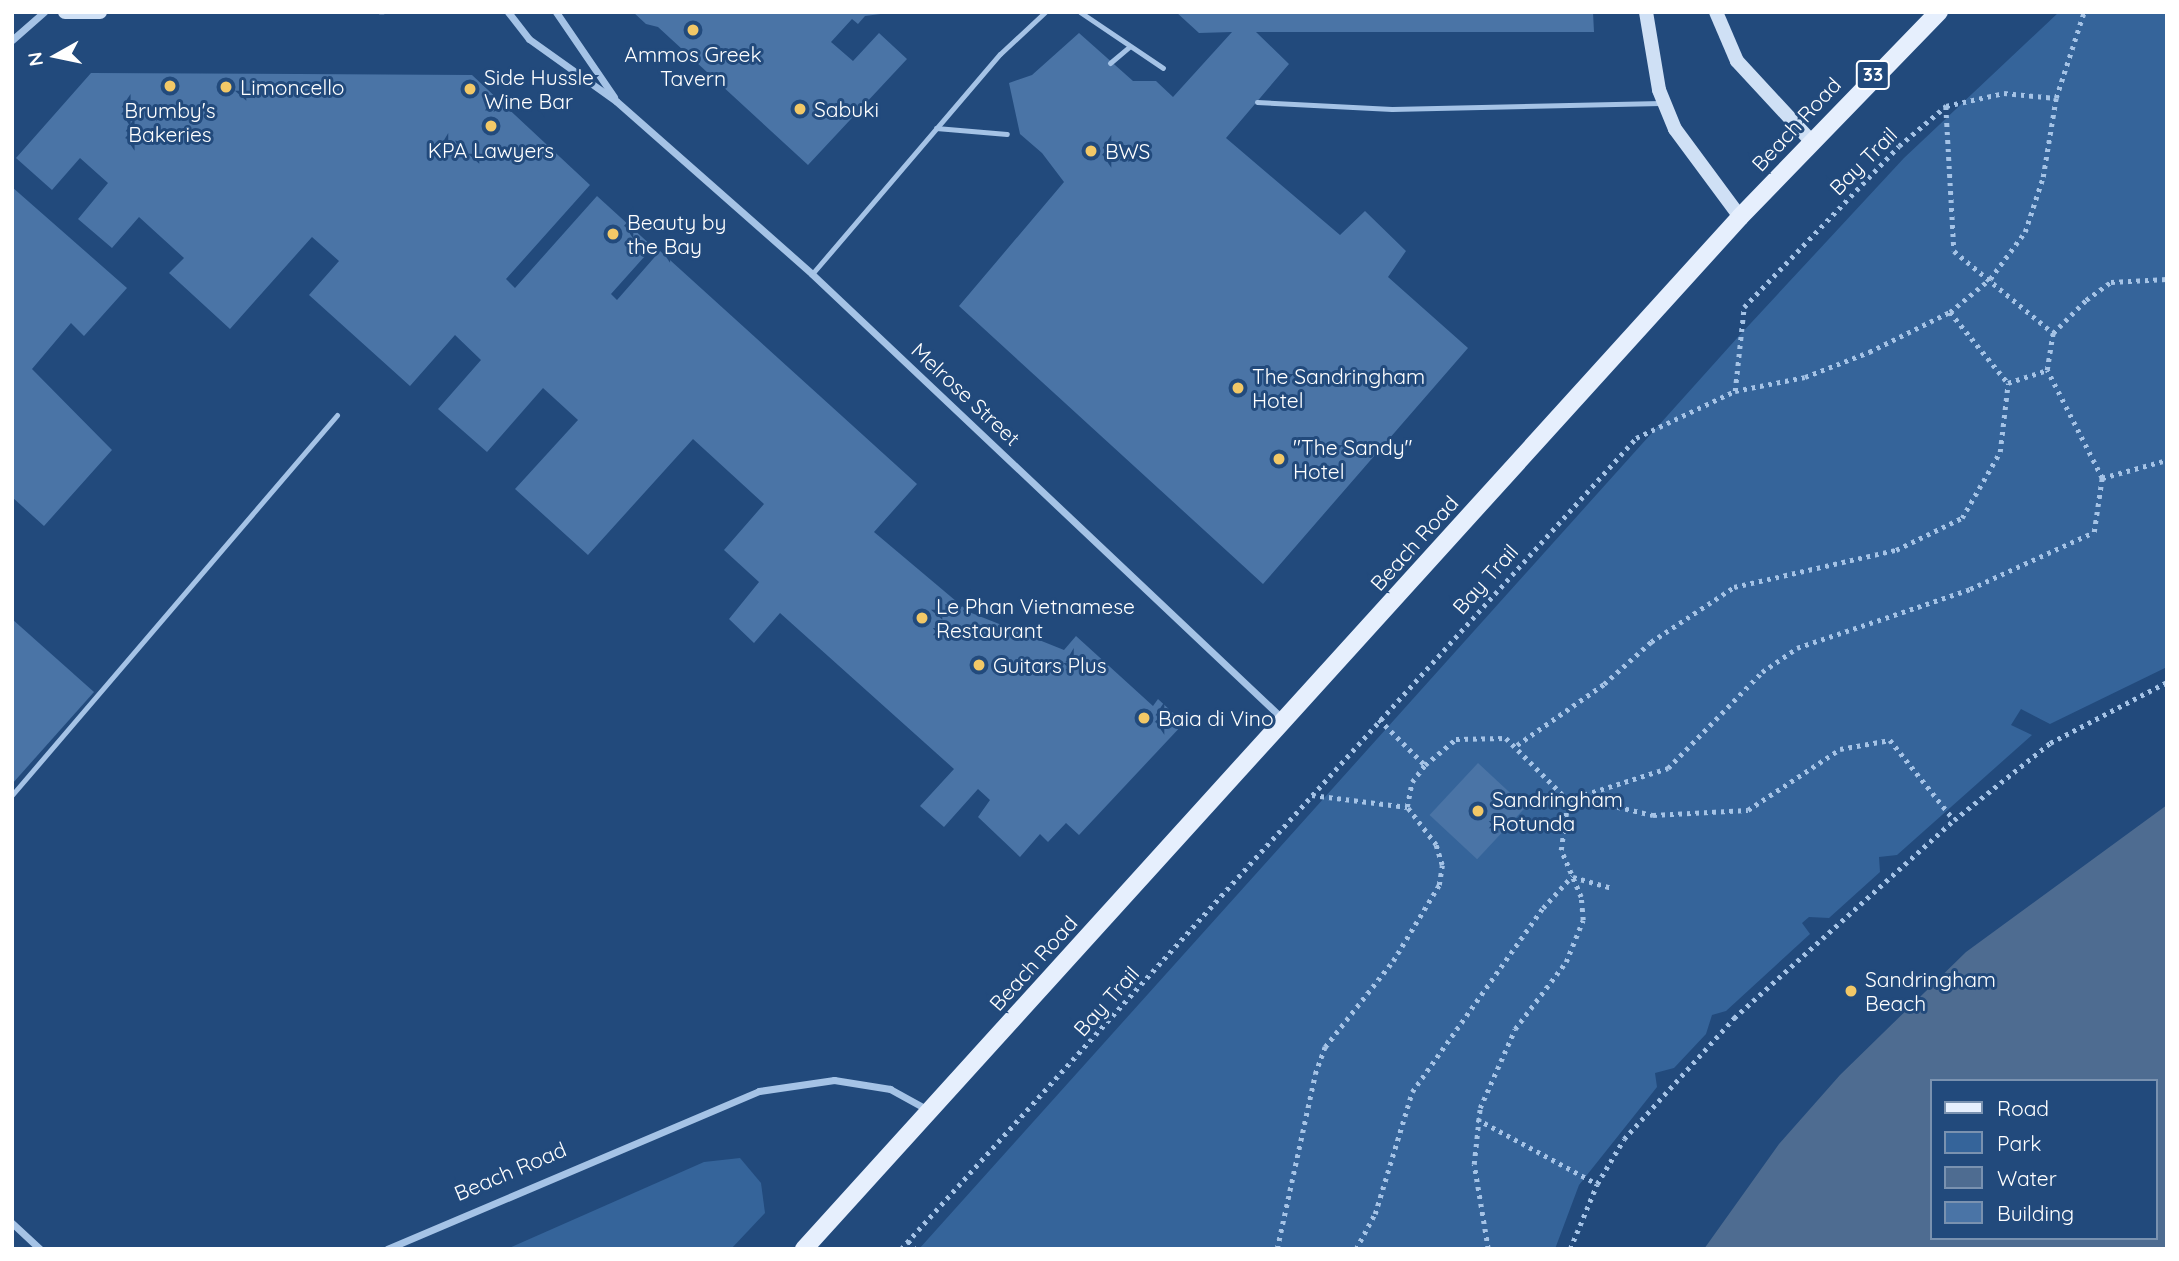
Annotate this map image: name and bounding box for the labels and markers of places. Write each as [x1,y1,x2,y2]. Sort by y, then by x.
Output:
marker: Ammos Greek Tavern [685,22,701,38]
place label: Ammos Greek Tavern [624,41,762,91]
place label: Side Hussle Wine Bar [484,64,594,114]
place label: Limoncello [240,74,345,100]
marker: Brumby's Bakeries [162,78,178,94]
marker: Limoncello [218,79,234,95]
marker: Side Hussle Wine Bar [462,81,478,97]
place label: Sabuki [814,96,879,122]
place label: Brumby's Bakeries [124,97,216,147]
marker: Sabuki [792,101,808,117]
marker: KPA Lawyers [483,118,499,134]
place label: KPA Lawyers [428,137,554,163]
place label: BWS [1105,138,1150,164]
marker: BWS [1083,143,1099,159]
place label: Beauty by the Bay [627,209,726,259]
marker: Beauty by the Bay [605,226,621,242]
place label: The Sandringham Hotel [1252,363,1425,413]
marker: The Sandringham Hotel [1230,380,1246,396]
place label: "The Sandy" Hotel [1293,434,1413,484]
marker: "The Sandy" Hotel [1271,451,1287,467]
place label: Le Phan Vietnamese Restaurant [936,593,1135,643]
marker: Le Phan Vietnamese Restaurant [914,610,930,626]
place label: Guitars Plus [993,652,1107,678]
marker: Guitars Plus [971,657,987,673]
place label: Baia di Vino [1158,705,1274,731]
marker: Baia di Vino [1136,710,1152,726]
place label: Sandringham Rotunda [1492,786,1623,836]
marker: Sandringham Rotunda [1470,803,1486,819]
place label: Sandringham Beach [1865,966,1996,1016]
marker: Sandringham Beach [1843,983,1859,999]

